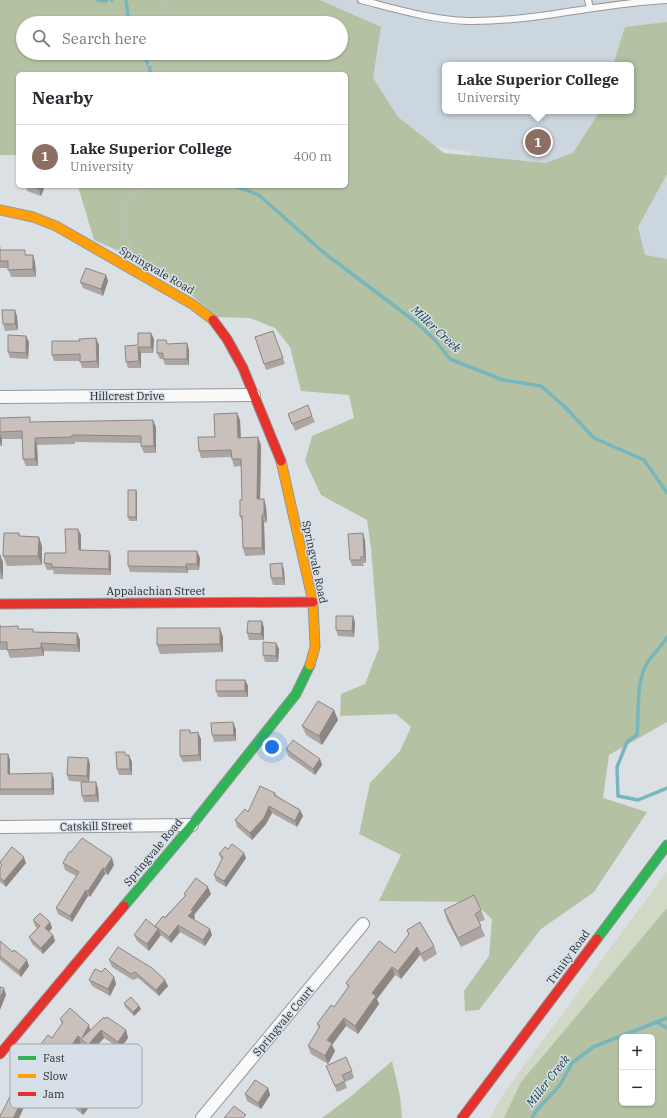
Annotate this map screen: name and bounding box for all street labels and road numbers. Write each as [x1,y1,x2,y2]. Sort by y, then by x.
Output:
street label: Springvale Road [117,243,197,297]
street label: Hillcrest Drive [90,389,164,403]
street label: Springvale Road [299,519,331,605]
street label: Appalachian Street [107,584,206,598]
street label: Springvale Road [121,815,186,889]
street label: Catskill Street [60,818,132,834]
street label: Trinity Road [543,927,593,987]
street label: Springvale Court [250,983,316,1059]

